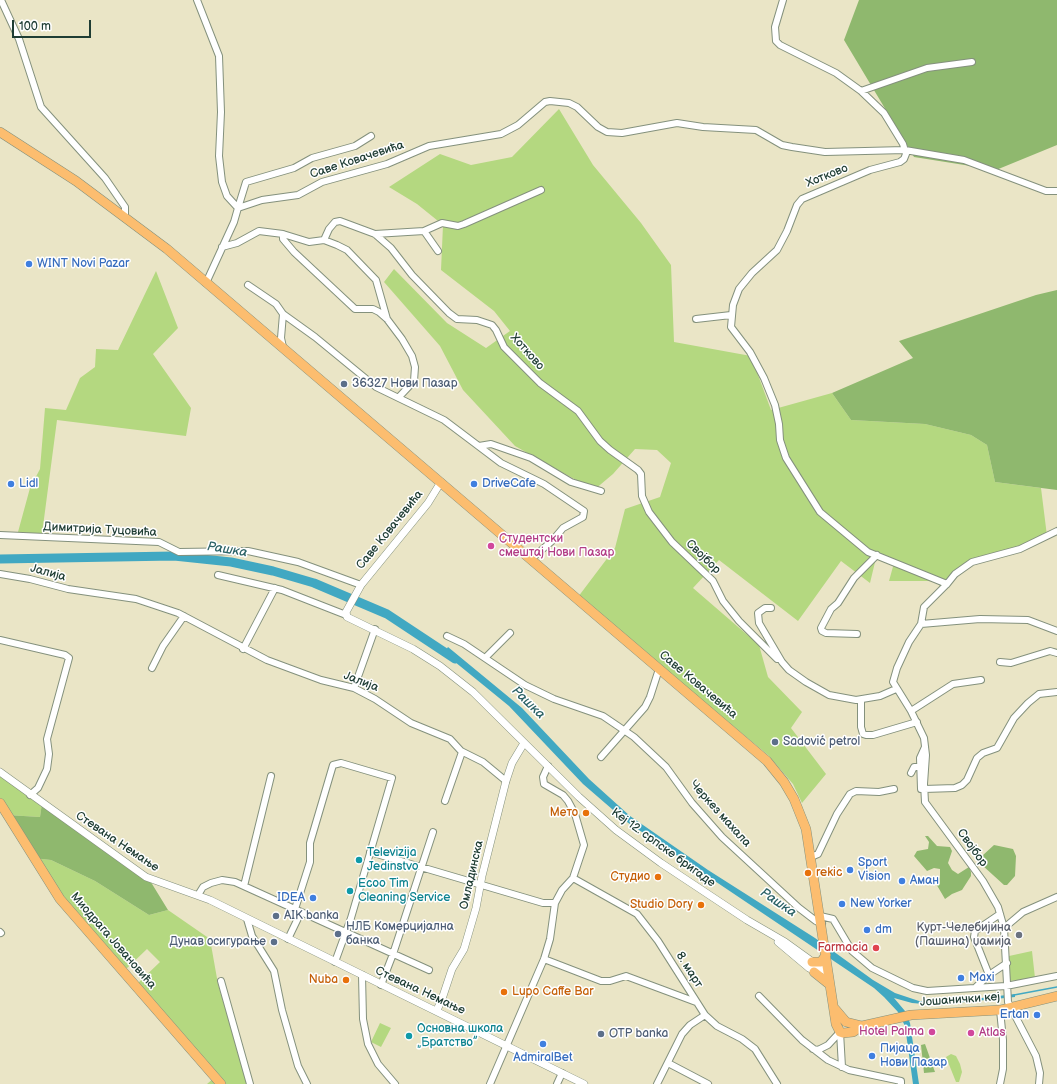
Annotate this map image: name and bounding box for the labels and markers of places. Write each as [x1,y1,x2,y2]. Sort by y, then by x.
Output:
place label: WINT Novi Pazar [37,257,129,271]
marker: WINT Novi Pazar [24,259,34,269]
place label: 36327 Нови Пазар [352,377,457,391]
marker: 36327 Нови Пазар [339,379,349,389]
place label: Lidl [19,477,38,491]
place label: DriveCafe [482,477,536,491]
marker: Lidl [6,479,16,489]
marker: DriveCafe [469,479,479,489]
place label: Студентски смештај Нови Пазар [499,532,614,560]
marker: Студентски смештај Нови Пазар [486,541,496,551]
place label: Sadović petrol [783,735,860,749]
marker: Sadović petrol [770,737,780,747]
place label: Мето [550,806,578,820]
marker: Мето [581,808,591,818]
place label: Televizija Jedinstvo [367,846,419,874]
marker: Televizija Jedinstvo [354,855,364,865]
place label: Sport Vision [858,856,891,884]
marker: Sport Vision [845,865,855,875]
place label: rekic [816,866,842,880]
marker: rekic [803,868,813,878]
place label: Студио [611,870,650,884]
marker: Студио [653,872,663,882]
place label: Аман [910,874,939,888]
marker: Аман [897,876,907,886]
place label: Ecoo Tim Cleaning Service [358,877,450,905]
marker: Ecoo Tim Cleaning Service [345,886,355,896]
place label: IDEA [277,891,305,905]
marker: IDEA [308,893,318,903]
place label: New Yorker [850,897,912,911]
place label: Studio Dory [630,898,693,912]
marker: New Yorker [837,899,847,909]
marker: Studio Dory [696,900,706,910]
place label: AIK banka [284,909,339,923]
marker: AIK banka [271,911,281,921]
place label: НЛБ Комерцијална банка [346,920,454,948]
place label: Курт-Челебијина (Пашина) џамија [915,921,1011,949]
place label: dm [875,923,892,937]
marker: dm [862,925,872,935]
marker: НЛБ Комерцијална банка [333,929,343,939]
marker: Курт-Челебијина (Пашина) џамија [1014,930,1024,940]
place label: Дунав осигурање [170,935,266,949]
marker: Дунав осигурање [269,937,279,947]
place label: Farmacia [817,941,868,955]
marker: Farmacia [871,943,881,953]
place label: Maxi [969,971,995,985]
place label: Nuba [309,973,338,987]
marker: Maxi [956,973,966,983]
marker: Nuba [341,975,351,985]
place label: Lupo Caffe Bar [512,985,594,999]
marker: Lupo Caffe Bar [499,987,509,997]
place label: Ertan [1000,1008,1029,1022]
marker: Ertan [1032,1010,1042,1020]
place label: Основна школа „Братство” [417,1022,503,1050]
place label: Hotel Palma [859,1025,924,1039]
place label: Atlas [979,1026,1005,1040]
place label: OTP banka [609,1027,668,1041]
marker: Hotel Palma [927,1027,937,1037]
marker: Atlas [966,1028,976,1038]
marker: OTP banka [596,1029,606,1039]
marker: Основна школа „Братство” [404,1031,414,1041]
marker: AdmiralBet [538,1039,548,1049]
place label: Пијаца Нови Пазар [880,1042,947,1070]
place label: AdmiralBet [513,1051,573,1065]
marker: Пијаца Нови Пазар [867,1051,877,1061]

